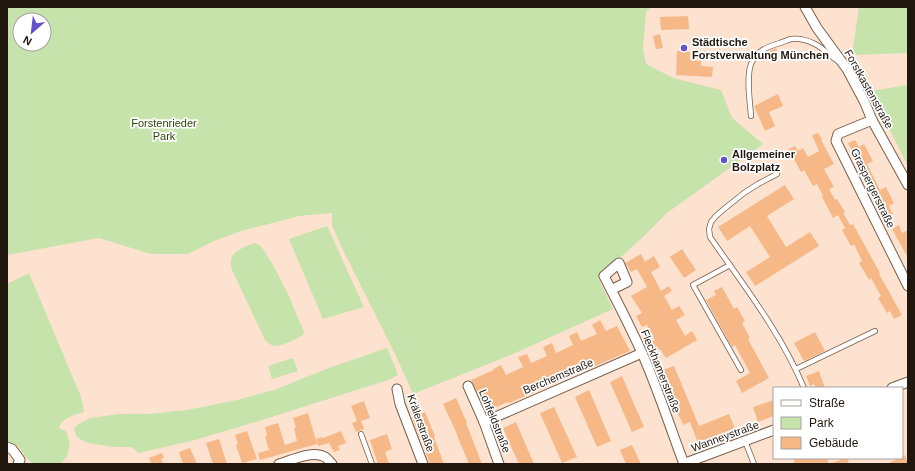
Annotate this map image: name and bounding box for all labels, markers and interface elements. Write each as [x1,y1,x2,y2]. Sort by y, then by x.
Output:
north arrow [12,12,52,52]
text: N [21,34,34,48]
place label: Städtische Forstverwaltung München [692,36,829,61]
marker: Städtische Forstverwaltung München [679,43,689,53]
street label: Forstkastenstraße [842,47,896,131]
park label: Forstenrieder Park [131,117,197,142]
street label: Graspergerstraße [849,146,897,230]
place label: Allgemeiner Bolzplatz [732,148,796,173]
marker: Allgemeiner Bolzplatz [719,155,729,165]
street label: Fleckhamerstraße [639,328,683,414]
street label: Berchemstraße [521,356,595,396]
legend [773,387,903,459]
street label: Lohfeldstraße [477,388,513,454]
street label: Krälerstraße [405,393,437,453]
text: Straße [809,396,845,410]
text: Park [809,416,835,430]
street label: Wanneystraße [690,418,760,454]
text: Gebäude [809,436,859,450]

